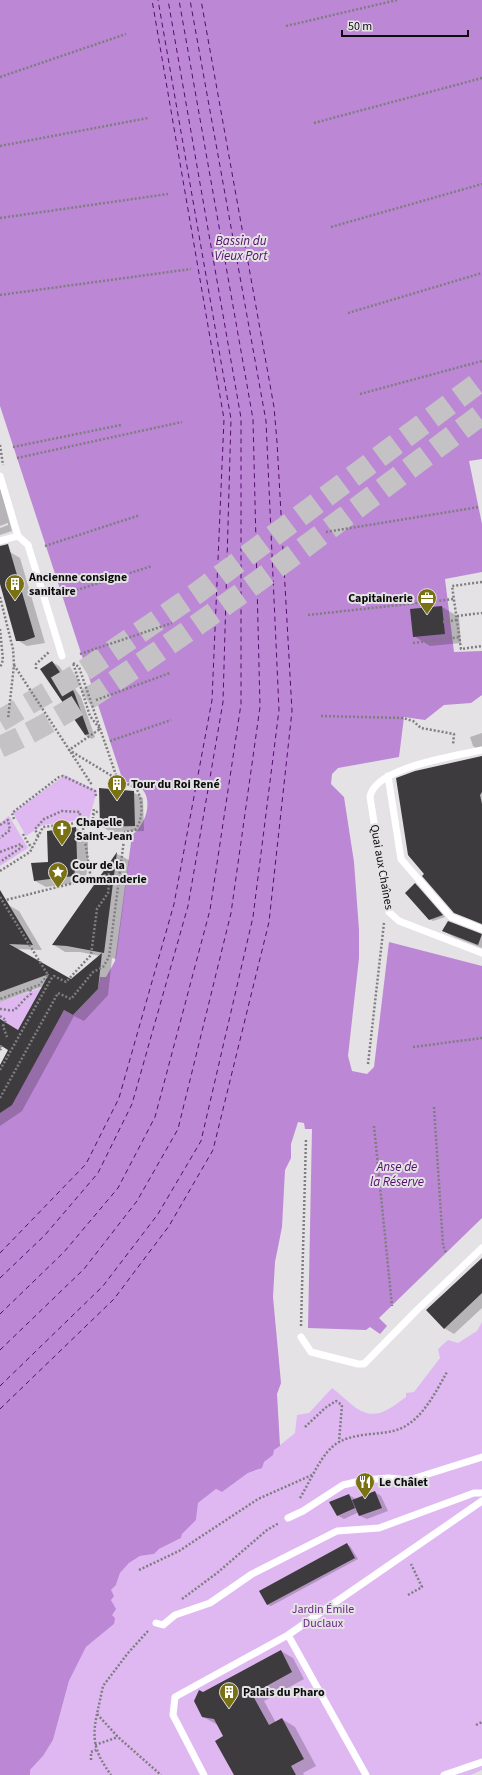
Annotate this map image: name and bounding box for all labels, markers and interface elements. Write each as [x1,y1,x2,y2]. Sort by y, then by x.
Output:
scale bar [342,12,468,38]
text: 50 m [348,18,372,35]
water label: Bassin du Vieux Port [214,232,268,265]
place label: Ancienne consigne sanitaire [28,569,127,600]
building icon: Ancienne consigne sanitaire [4,573,26,601]
office icon: Capitainerie [416,587,438,615]
place label: Capitainerie [348,590,413,607]
building icon: Tour du Roi René [106,773,128,801]
place label: Tour du Roi René [131,776,220,793]
place label: Chapelle Saint-Jean [76,814,133,845]
church icon: Chapelle Saint-Jean [51,818,73,846]
street label: Quai aux Chaînes [366,823,397,911]
place label: Cour de la Commanderie [72,857,147,888]
place icon: Cour de la Commanderie [47,861,69,889]
water label: Anse de la Réserve [370,1158,424,1191]
restaurant icon: Le Châlet [354,1471,376,1499]
place label: Le Châlet [379,1474,428,1491]
park label: Jardin Émile Duclaux [292,1601,354,1632]
building icon: Palais du Pharo [218,1681,240,1709]
place label: Palais du Pharo [243,1684,325,1701]

